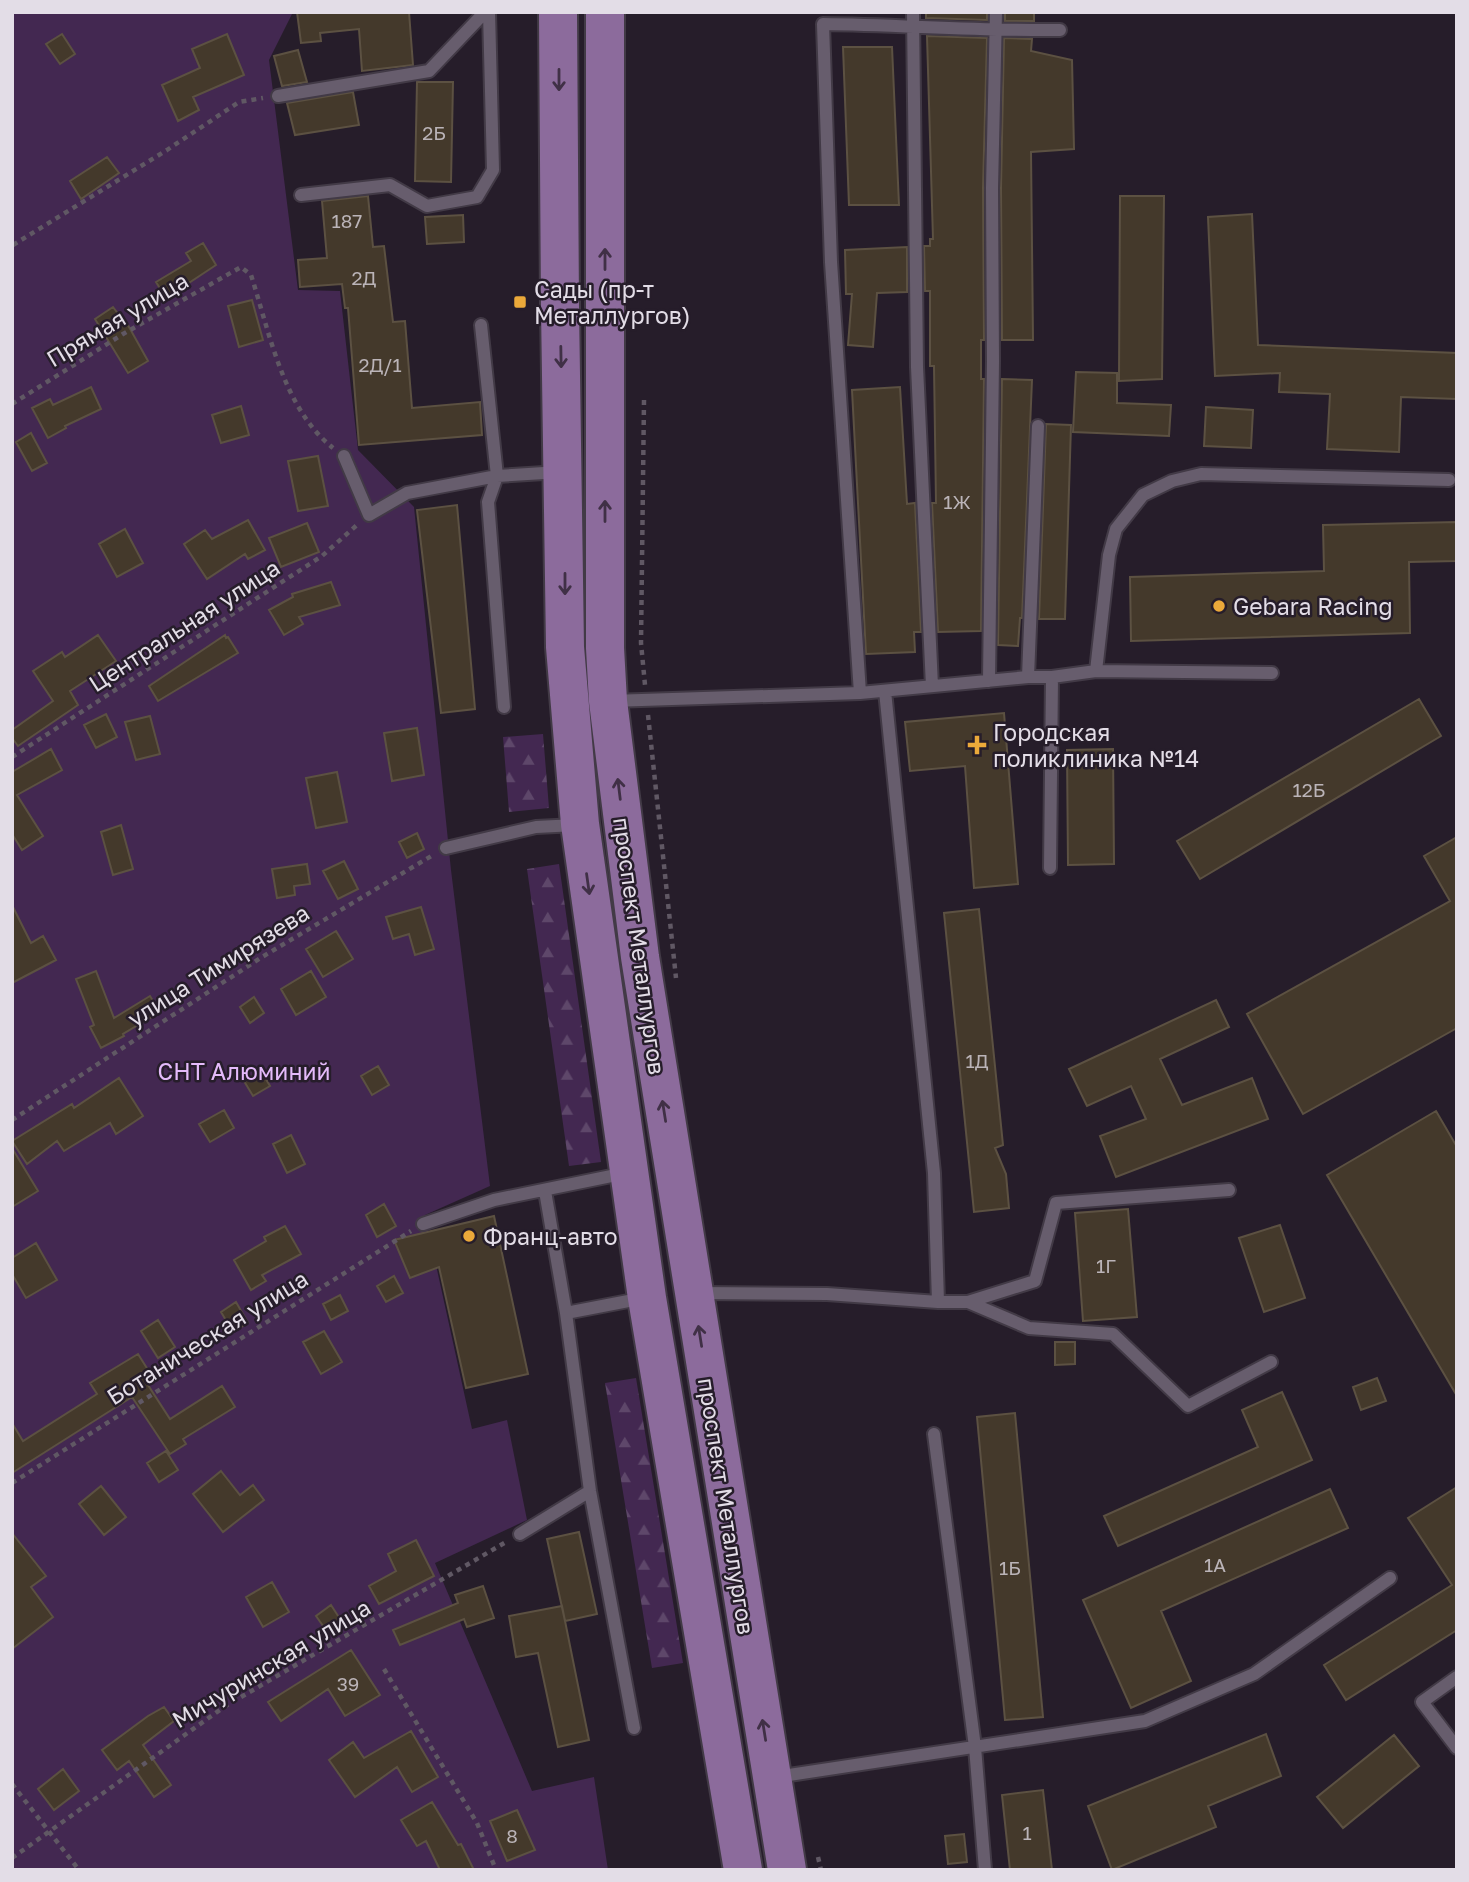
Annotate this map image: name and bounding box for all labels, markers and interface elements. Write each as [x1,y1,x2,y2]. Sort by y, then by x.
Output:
one-way arrow [552,69,566,92]
house number: 2Б [422,121,446,144]
house number: 187 [332,209,362,232]
one-way arrow [598,248,612,271]
street label: Прямая улица [41,266,193,372]
house number: 2Д [352,266,377,289]
place label: Сады (пр-т Металлургов) [534,275,691,329]
marker: Сады (пр-т Металлургов) [512,294,528,310]
one-way arrow [554,345,568,368]
house number: 2Д/1 [358,353,402,376]
house number: 1Ж [943,490,971,513]
one-way arrow [598,500,612,523]
street label: Центральная улица [83,553,285,697]
one-way arrow [558,573,572,596]
place label: Gebara Racing [1233,592,1393,620]
marker: Gebara Racing [1211,598,1227,614]
place label: Городская поликлиника №14 [993,718,1199,772]
marker: Городская поликлиника №14 [967,735,987,755]
one-way arrow [612,778,625,801]
house number: 12Б [1293,778,1325,801]
street label: проспект Металлургов [608,816,672,1076]
one-way arrow [582,872,595,895]
street label: улица Тимирязева [122,898,314,1032]
house number: 1Д [965,1049,989,1072]
park label: СНТ Алюминий [158,1057,330,1085]
one-way arrow [657,1100,670,1123]
place label: Франц-авто [483,1222,618,1250]
marker: Франц-авто [461,1228,477,1244]
house number: 1Г [1096,1254,1116,1277]
street label: Ботаническая улица [101,1264,313,1410]
one-way arrow [693,1325,706,1348]
street label: проспект Металлургов [693,1376,761,1636]
house number: 1А [1204,1553,1226,1576]
house number: 1Б [999,1556,1021,1579]
street label: Мичуринская улица [167,1593,375,1733]
house number: 39 [337,1672,359,1695]
one-way arrow [757,1719,770,1742]
house number: 1 [1022,1821,1032,1844]
house number: 8 [506,1824,518,1847]

